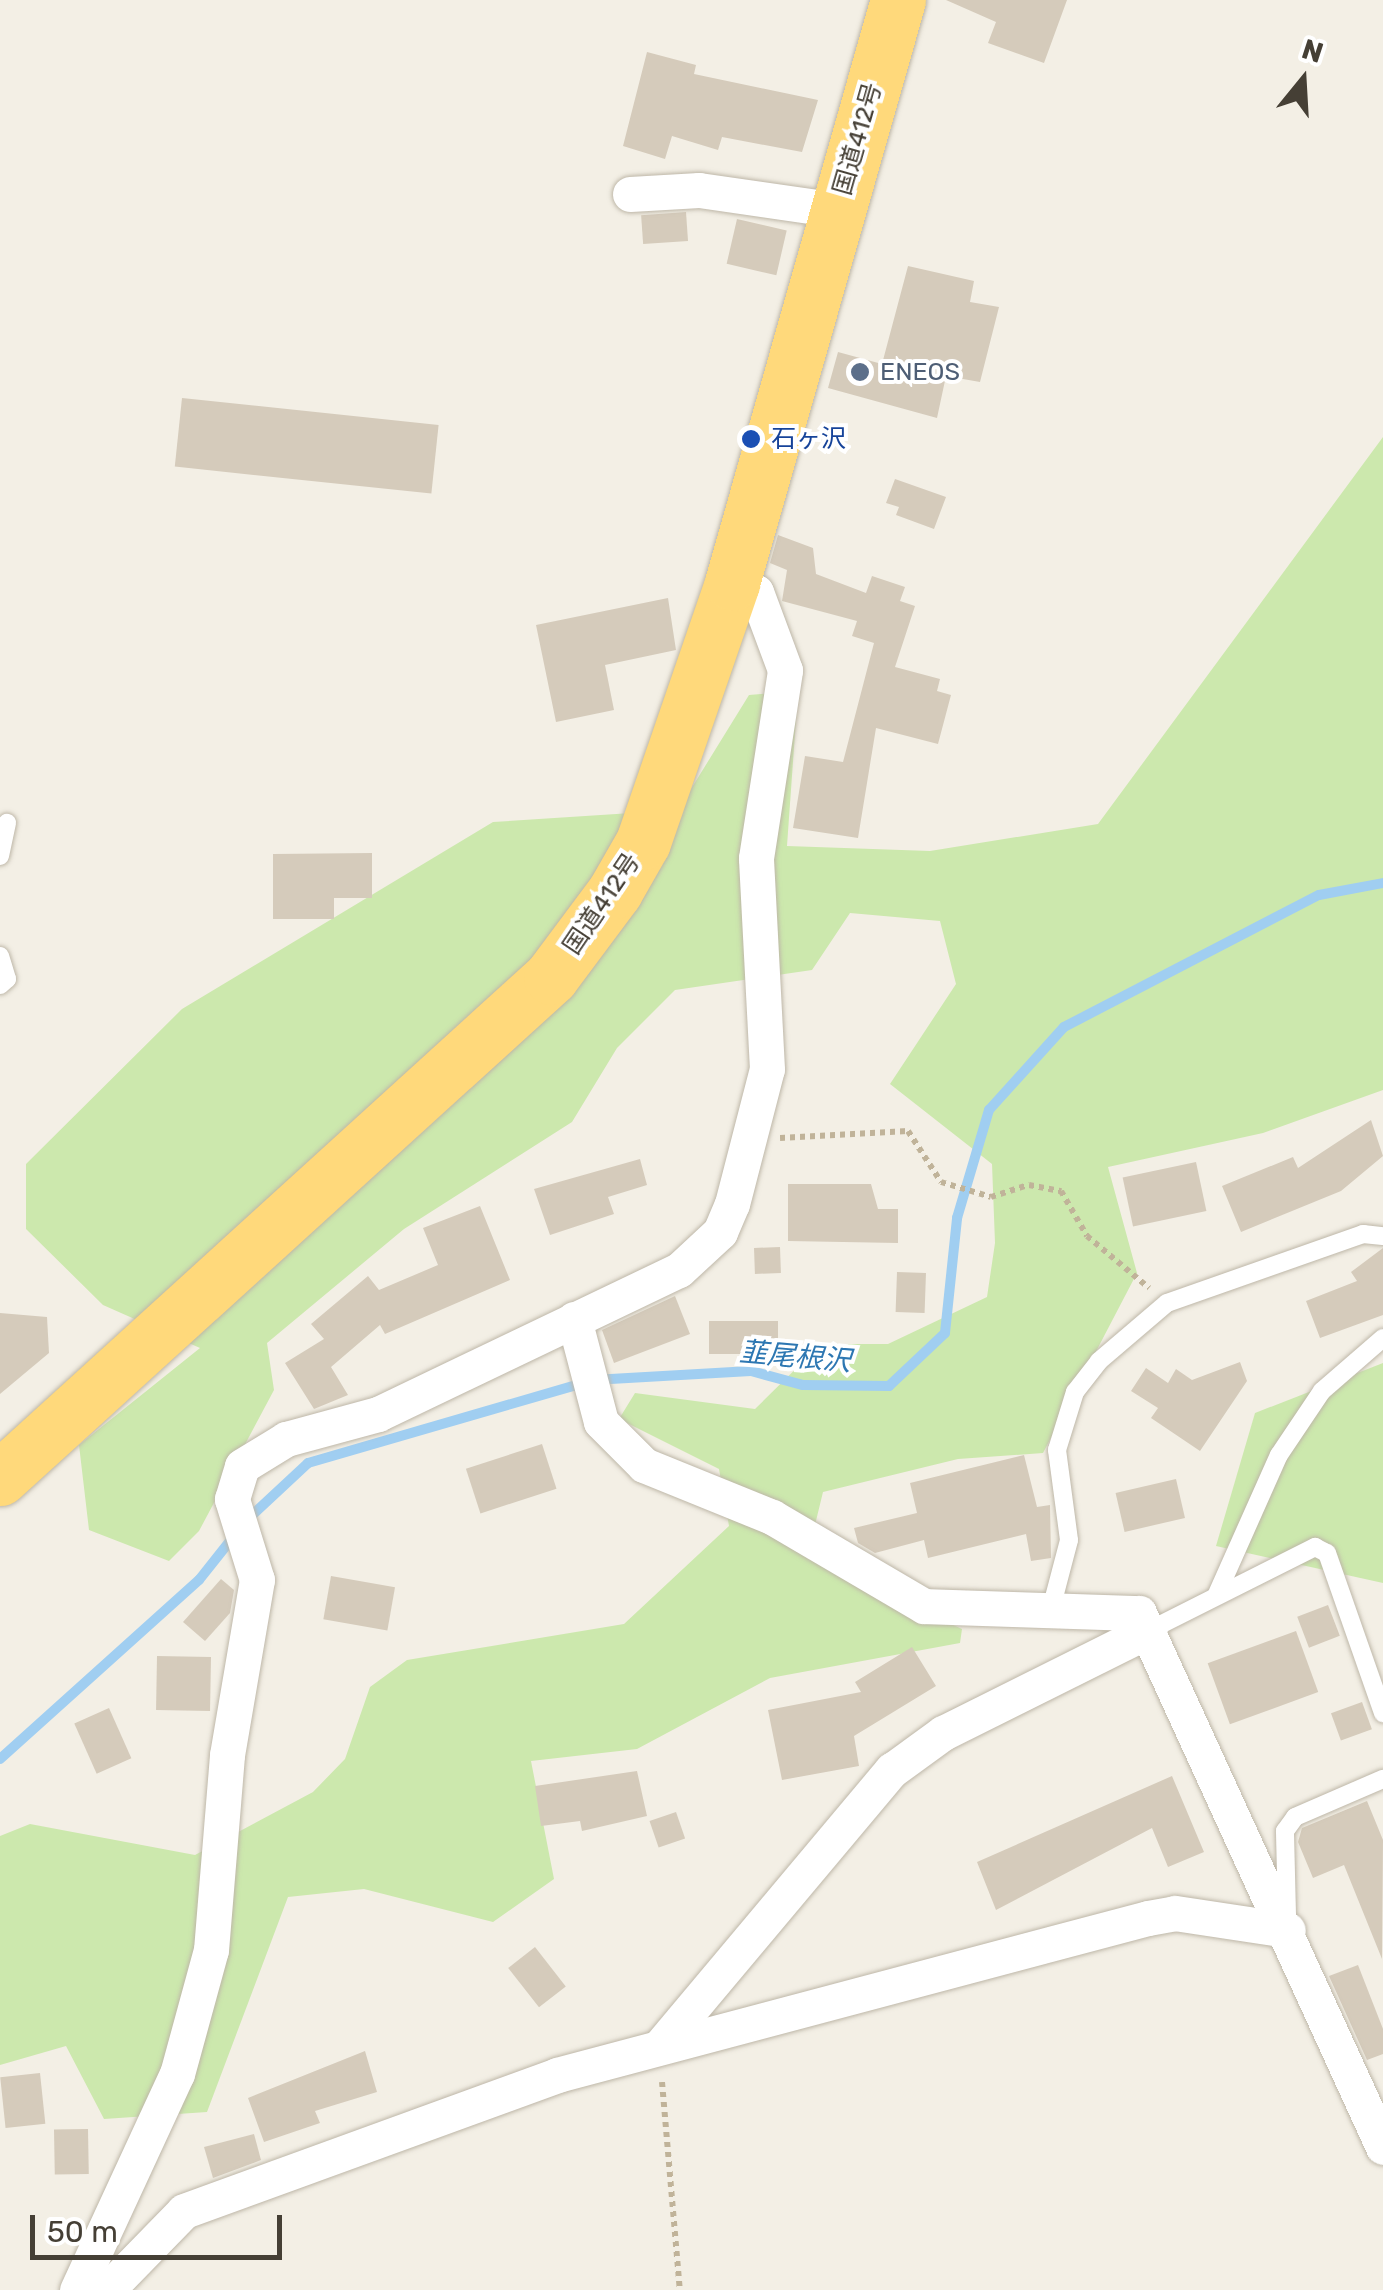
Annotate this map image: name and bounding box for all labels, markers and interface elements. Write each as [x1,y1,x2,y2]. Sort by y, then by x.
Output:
north arrow [1253,30,1353,130]
text: N [1298,32,1327,70]
street label: 国道412号 [828,79,888,199]
place label: ENEOS [880,357,960,387]
marker: ENEOS [849,361,871,383]
place label: 石ヶ沢 [771,424,846,454]
marker: 石ヶ沢 [740,428,762,450]
street label: 国道412号 [557,848,647,960]
water label: 韮尾根沢 [738,1335,852,1379]
scale bar [35,2195,288,2257]
text: 50 m [47,2214,118,2250]

